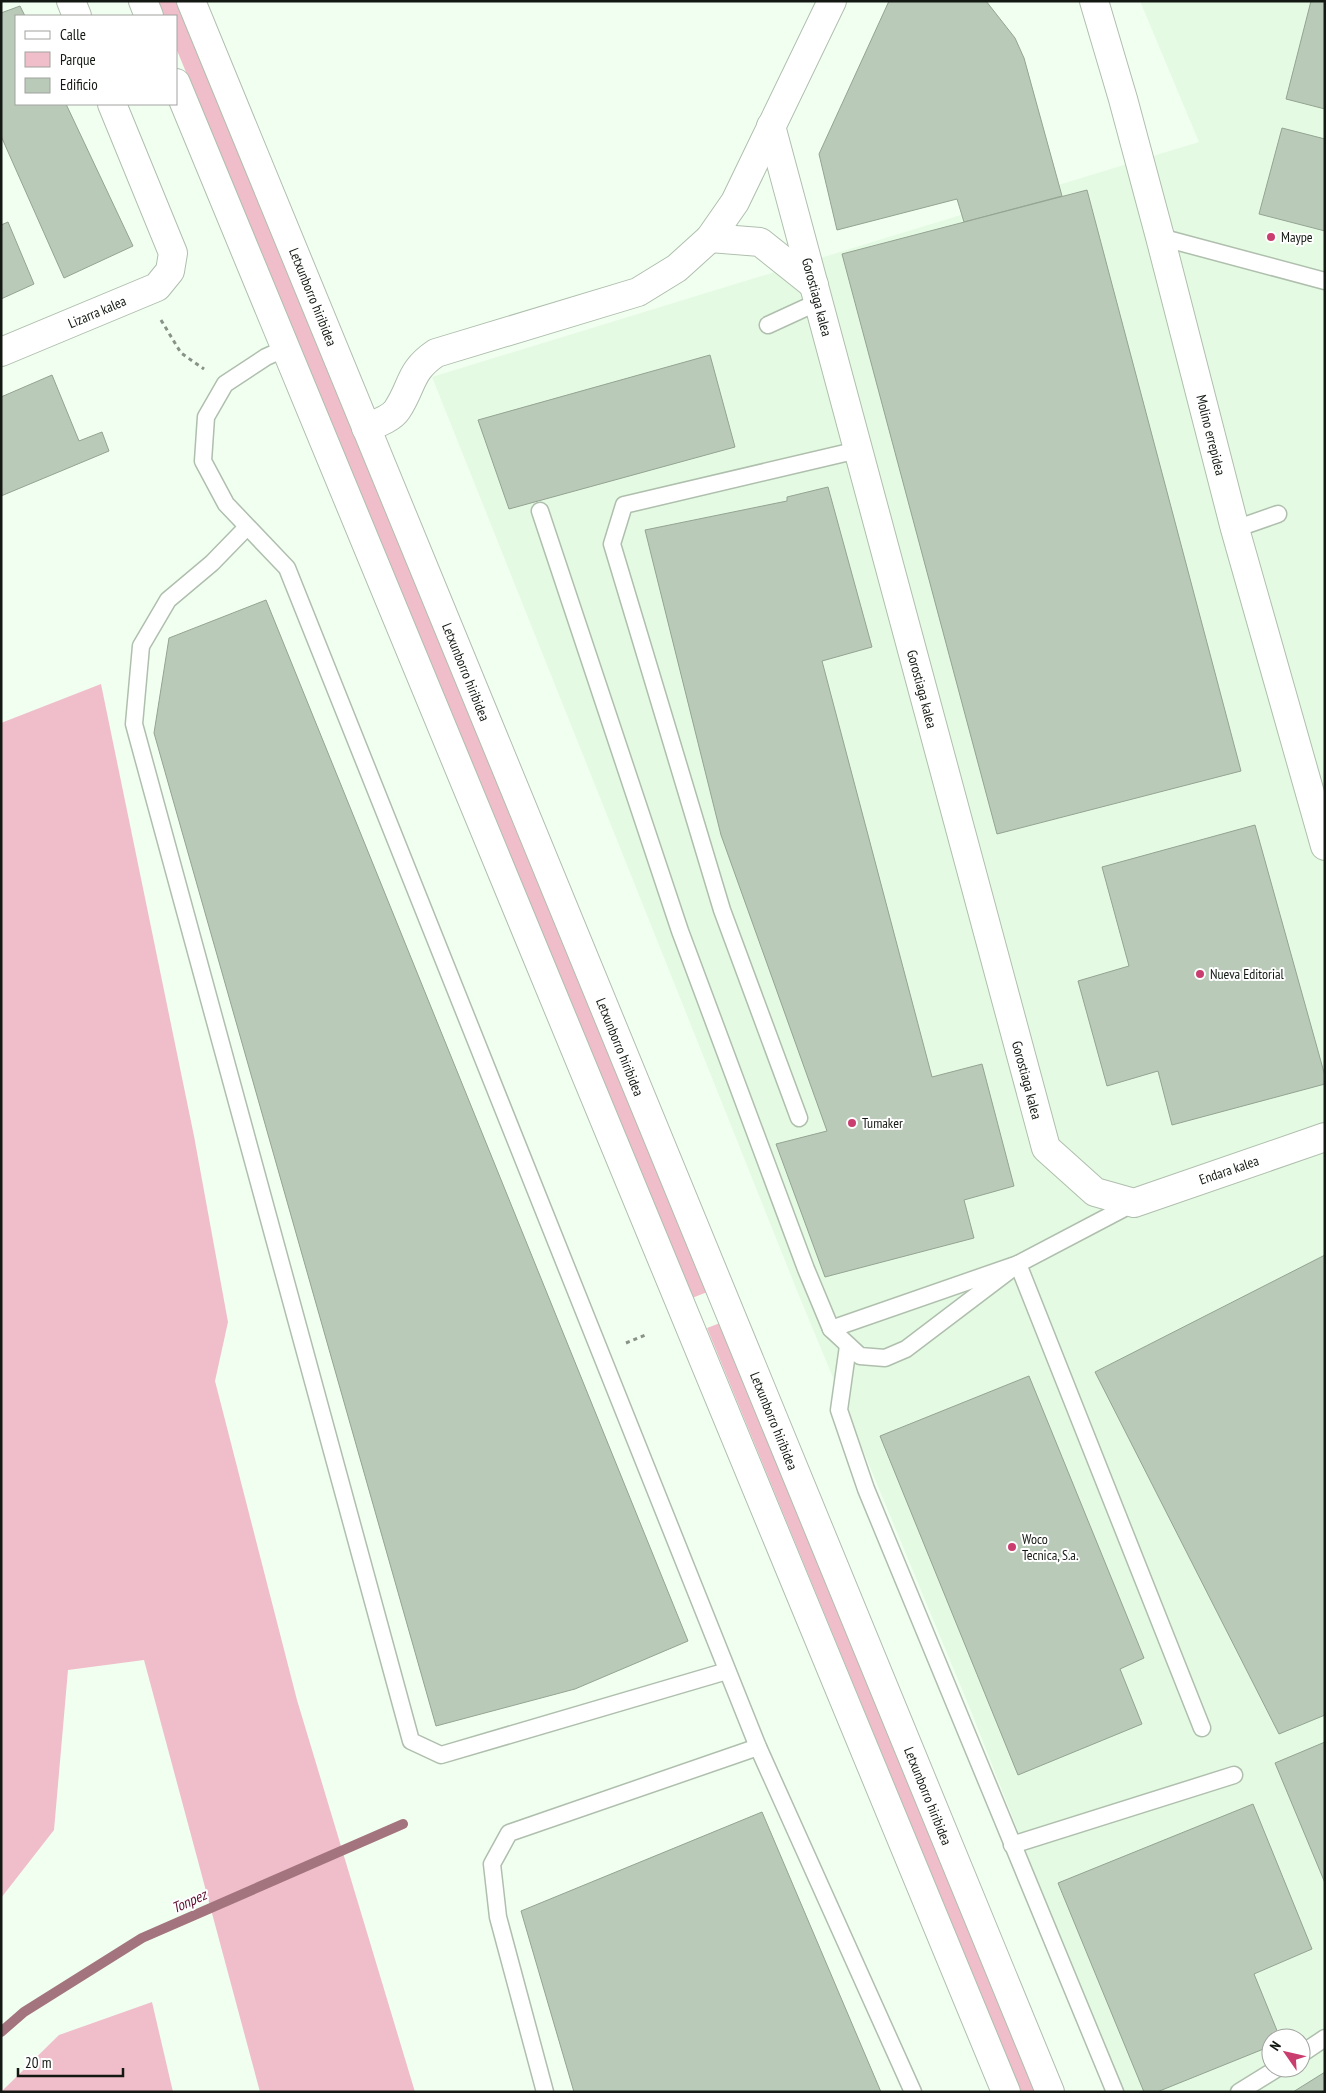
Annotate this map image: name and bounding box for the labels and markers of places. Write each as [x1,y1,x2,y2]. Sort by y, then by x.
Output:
place label: Maype [1281,228,1313,246]
marker: Maype [1265,231,1277,243]
place label: Nueva Editorial [1210,965,1285,983]
marker: Nueva Editorial [1194,968,1206,980]
place label: Tumaker [862,1114,903,1132]
marker: Tumaker [846,1117,858,1129]
place label: Woco Tecnica, S.a. [1022,1530,1078,1564]
marker: Woco Tecnica, S.a. [1006,1541,1018,1553]

